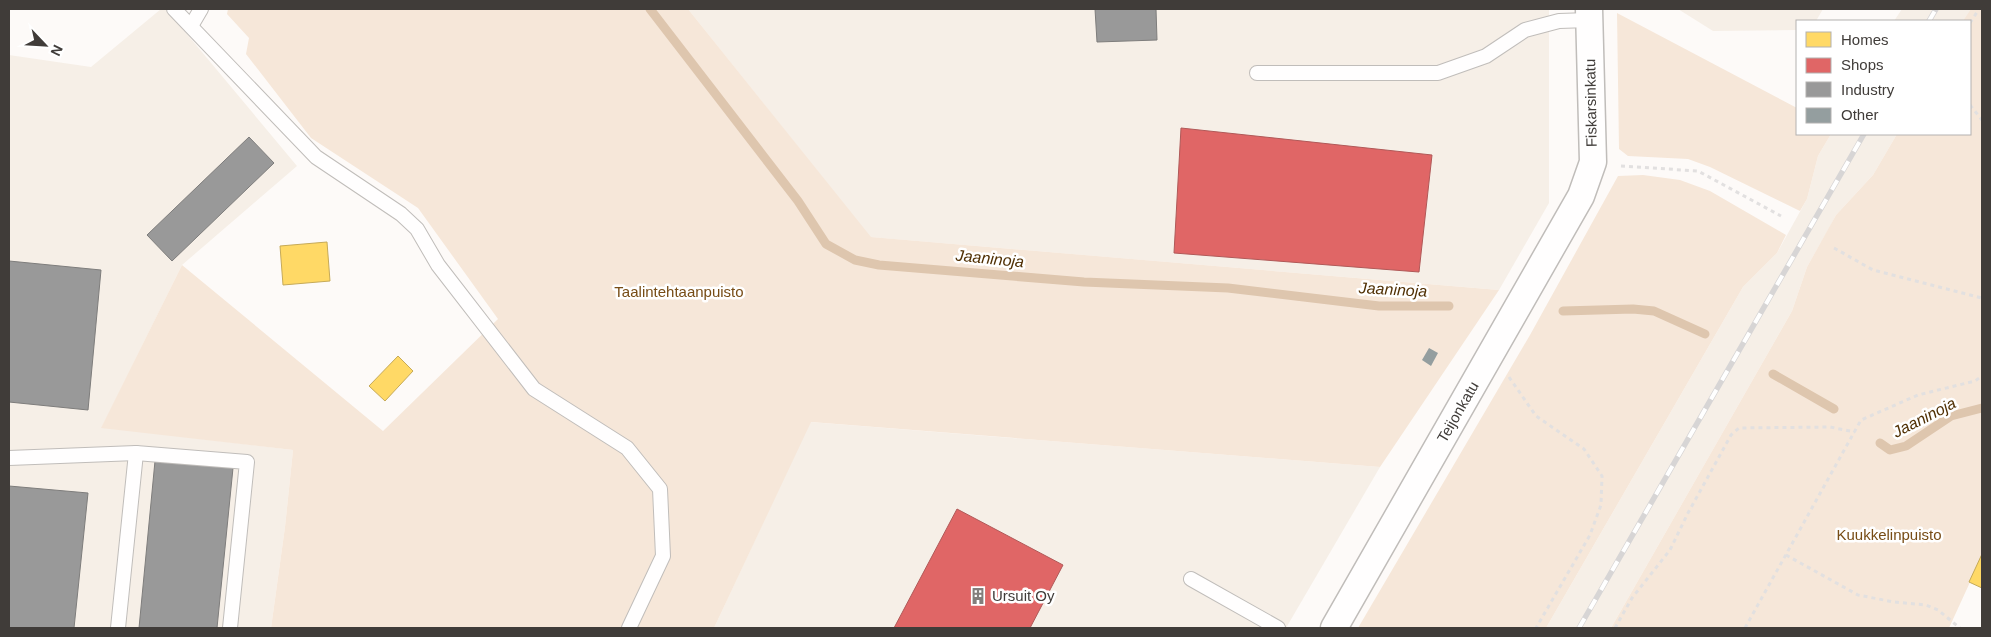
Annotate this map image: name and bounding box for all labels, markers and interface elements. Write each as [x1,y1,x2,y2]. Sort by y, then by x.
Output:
north arrow [20,20,70,70]
legend [1796,20,1971,135]
text: Homes [1841,31,1889,48]
text: N [47,43,66,58]
text: Shops [1841,56,1884,73]
street label: Fiskarsinkatu [1581,59,1600,147]
text: Industry [1841,81,1895,98]
text: Other [1841,106,1879,123]
water label: Jaaninoja [954,246,1025,271]
water label: Jaaninoja [1357,279,1428,300]
park label: Taalintehtaanpuisto [614,283,744,300]
street label: Teijonkatu [1433,378,1482,445]
water label: Jaaninoja [1889,394,1959,441]
park label: Kuukkelinpuisto [1836,526,1942,543]
building icon: Ursuit Oy [968,586,988,606]
place label: Ursuit Oy [992,587,1055,604]

